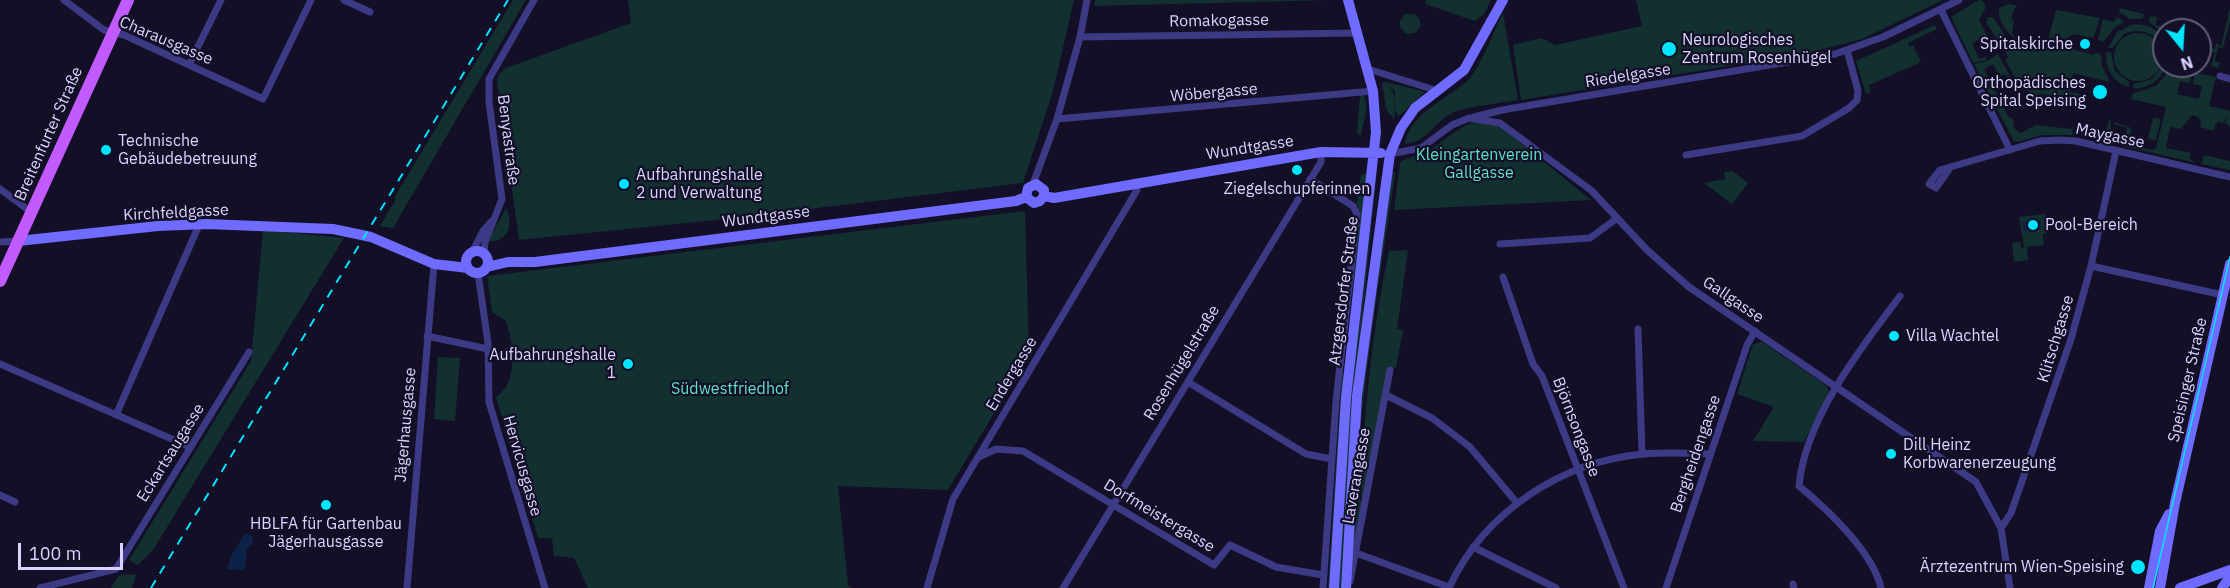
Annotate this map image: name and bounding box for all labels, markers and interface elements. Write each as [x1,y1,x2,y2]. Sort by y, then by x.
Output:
street label: Romakogasse [1169,11,1269,31]
street label: Charausgasse [116,13,216,69]
north arrow [2152,18,2212,78]
place label: Neurologisches Zentrum Rosenhügel [1682,30,1832,68]
place label: Spitalskirche [1980,34,2073,54]
marker: Spitalskirche [2078,37,2092,51]
marker: Neurologisches Zentrum Rosenhügel [1660,40,1678,58]
text: N [2178,52,2196,75]
street label: Riedelgasse [1584,60,1672,92]
street label: Breitenfurter Straße [11,64,87,204]
place label: Orthopädisches Spital Speising [1972,73,2086,111]
street label: Wöbergasse [1169,80,1259,106]
marker: Orthopädisches Spital Speising [2091,83,2109,101]
street label: Benyastraße [493,94,523,186]
street label: Maygasse [2074,119,2146,153]
place label: Technische Gebäudebetreuung [118,131,257,169]
street label: Wundtgasse [1205,132,1295,164]
marker: Technische Gebäudebetreuung [99,143,113,157]
park label: Kleingartenverein Gallgasse [1416,145,1542,183]
marker: Ziegelschupferinnen [1290,163,1304,177]
place label: Aufbahrungshalle 2 und Verwaltung [636,165,763,203]
marker: Aufbahrungshalle 2 und Verwaltung [617,177,631,191]
place label: Ziegelschupferinnen [1224,179,1370,199]
street label: Kirchfeldgasse [123,201,229,225]
street label: Wundtgasse [721,202,811,232]
street label: Atzgersdorfer Straße [1325,215,1363,367]
place label: Pool-Bereich [2045,215,2138,235]
marker: Pool-Bereich [2026,218,2040,232]
street label: Gallgasse [1699,273,1767,327]
street label: Klitschgasse [2034,293,2078,385]
street label: Rosenhügelstraße [1140,302,1224,424]
street label: Speisinger Straße [2164,316,2212,444]
place label: Villa Wachtel [1906,326,1999,346]
marker: Villa Wachtel [1887,329,1901,343]
street label: Endergasse [982,333,1042,415]
place label: Aufbahrungshalle 1 [489,345,616,383]
marker: Aufbahrungshalle 1 [621,357,635,371]
street label: Jägerhausgasse [391,367,421,483]
street label: Björnsongasse [1548,374,1604,480]
park label: Südwestfriedhof [671,379,789,399]
street label: Bergheidengasse [1667,393,1725,515]
street label: Eckartsaugasse [133,400,209,506]
street label: Hervicusgasse [498,413,546,519]
street label: Laverangasse [1339,426,1375,526]
place label: Dill Heinz Korbwarenerzeugung [1903,435,2056,473]
marker: Dill Heinz Korbwarenerzeugung [1884,447,1898,461]
street label: Dorfmeistergasse [1100,475,1218,557]
marker: HBLFA für Gartenbau Jägerhausgasse [319,498,333,512]
place label: HBLFA für Gartenbau Jägerhausgasse [250,514,402,552]
scale bar [21,531,126,569]
text: 100 m [29,542,81,565]
place label: Ärztezentrum Wien-Speising [1920,557,2124,577]
marker: Ärztezentrum Wien-Speising [2129,558,2147,576]

